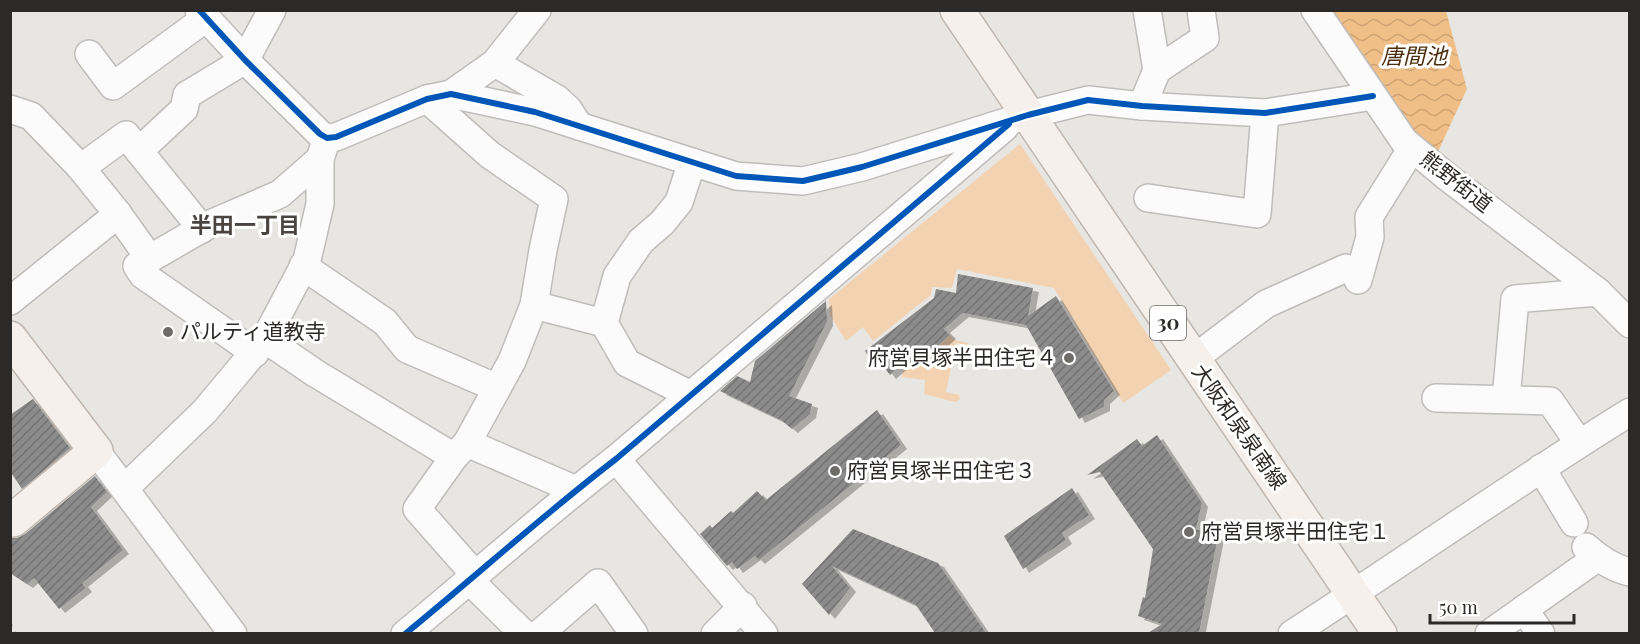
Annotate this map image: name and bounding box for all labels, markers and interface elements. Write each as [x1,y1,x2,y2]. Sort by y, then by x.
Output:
water label: 唐間池 [1381,40,1449,70]
street label: 熊野街道 [1416,144,1499,217]
district label: 半田一丁目 [190,209,300,239]
road number: 30 [1150,306,1186,340]
place label: パルティ道教寺 [180,316,326,344]
marker: パルティ道教寺 [161,325,175,339]
place label: 府営貝塚半田住宅４ [868,342,1057,370]
marker: 府営貝塚半田住宅４ [1062,351,1076,365]
street label: 大阪和泉泉南線 [1187,358,1294,494]
place label: 府営貝塚半田住宅３ [847,455,1036,483]
marker: 府営貝塚半田住宅３ [828,464,842,478]
place label: 府営貝塚半田住宅１ [1201,516,1390,544]
marker: 府営貝塚半田住宅１ [1182,525,1196,539]
scale bar [1430,587,1574,625]
text: 50 m [1439,595,1478,619]

